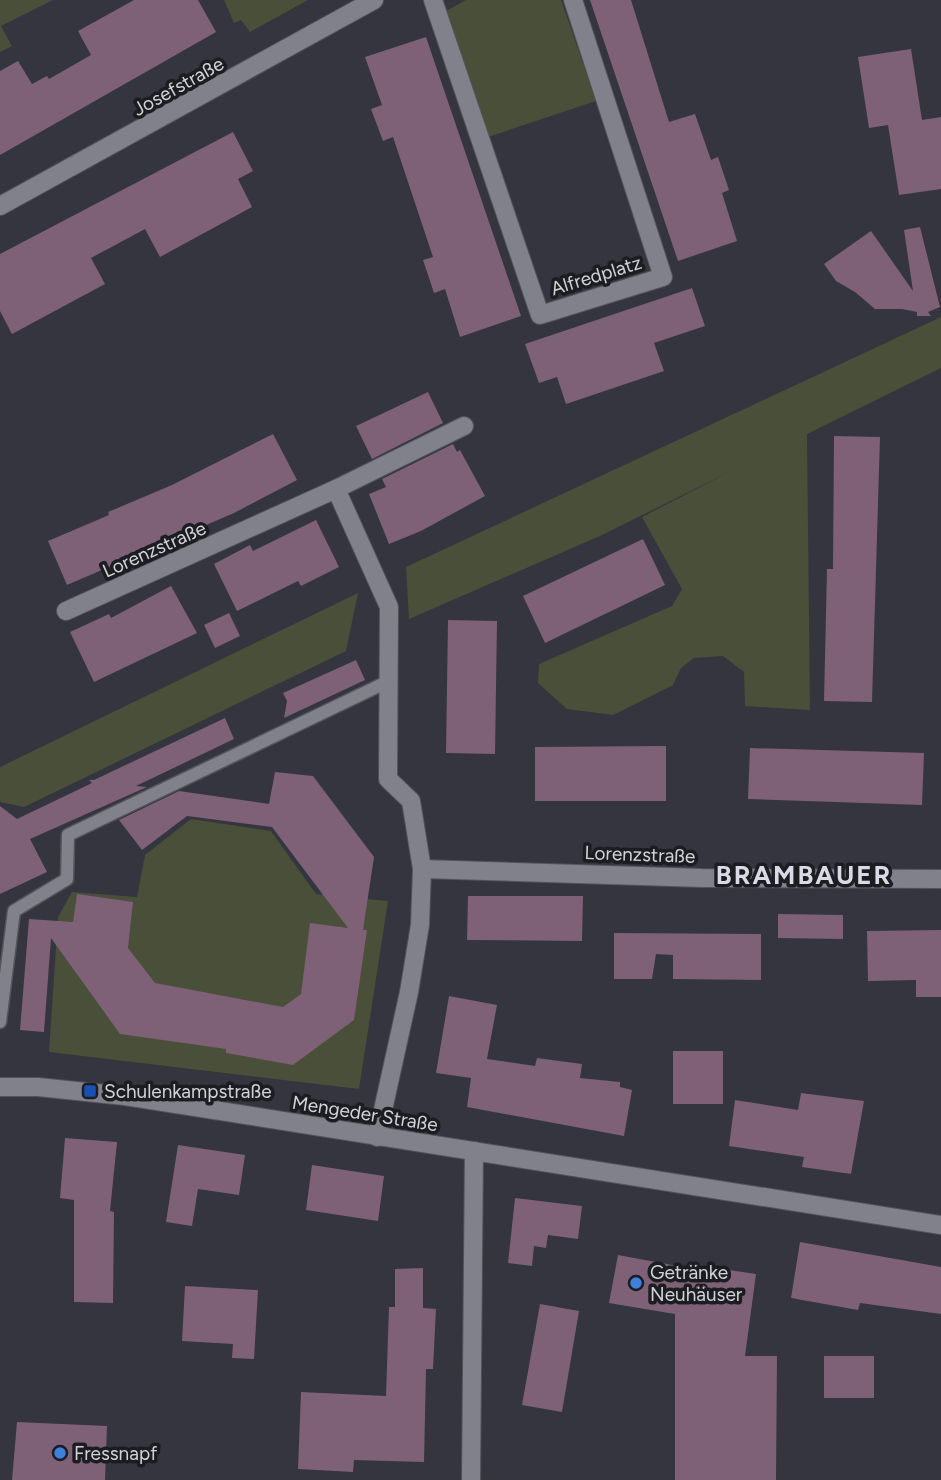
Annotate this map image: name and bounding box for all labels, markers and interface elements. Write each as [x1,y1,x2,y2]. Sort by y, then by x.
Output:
street label: Josefstraße [129,52,228,121]
street label: Alfredplatz [548,251,644,300]
street label: Lorenzstraße [99,516,210,583]
street label: Lorenzstraße [584,841,696,868]
district label: BRAMBAUER [716,859,892,891]
place label: Schulenkampstraße [104,1080,272,1103]
marker: Schulenkampstraße [82,1083,98,1099]
street label: Mengeder Straße [290,1091,439,1136]
place label: Getränke Neuhäuser [650,1261,743,1306]
marker: Getränke Neuhäuser [628,1275,644,1291]
place label: Fressnapf [74,1442,157,1465]
marker: Fressnapf [52,1445,68,1461]

